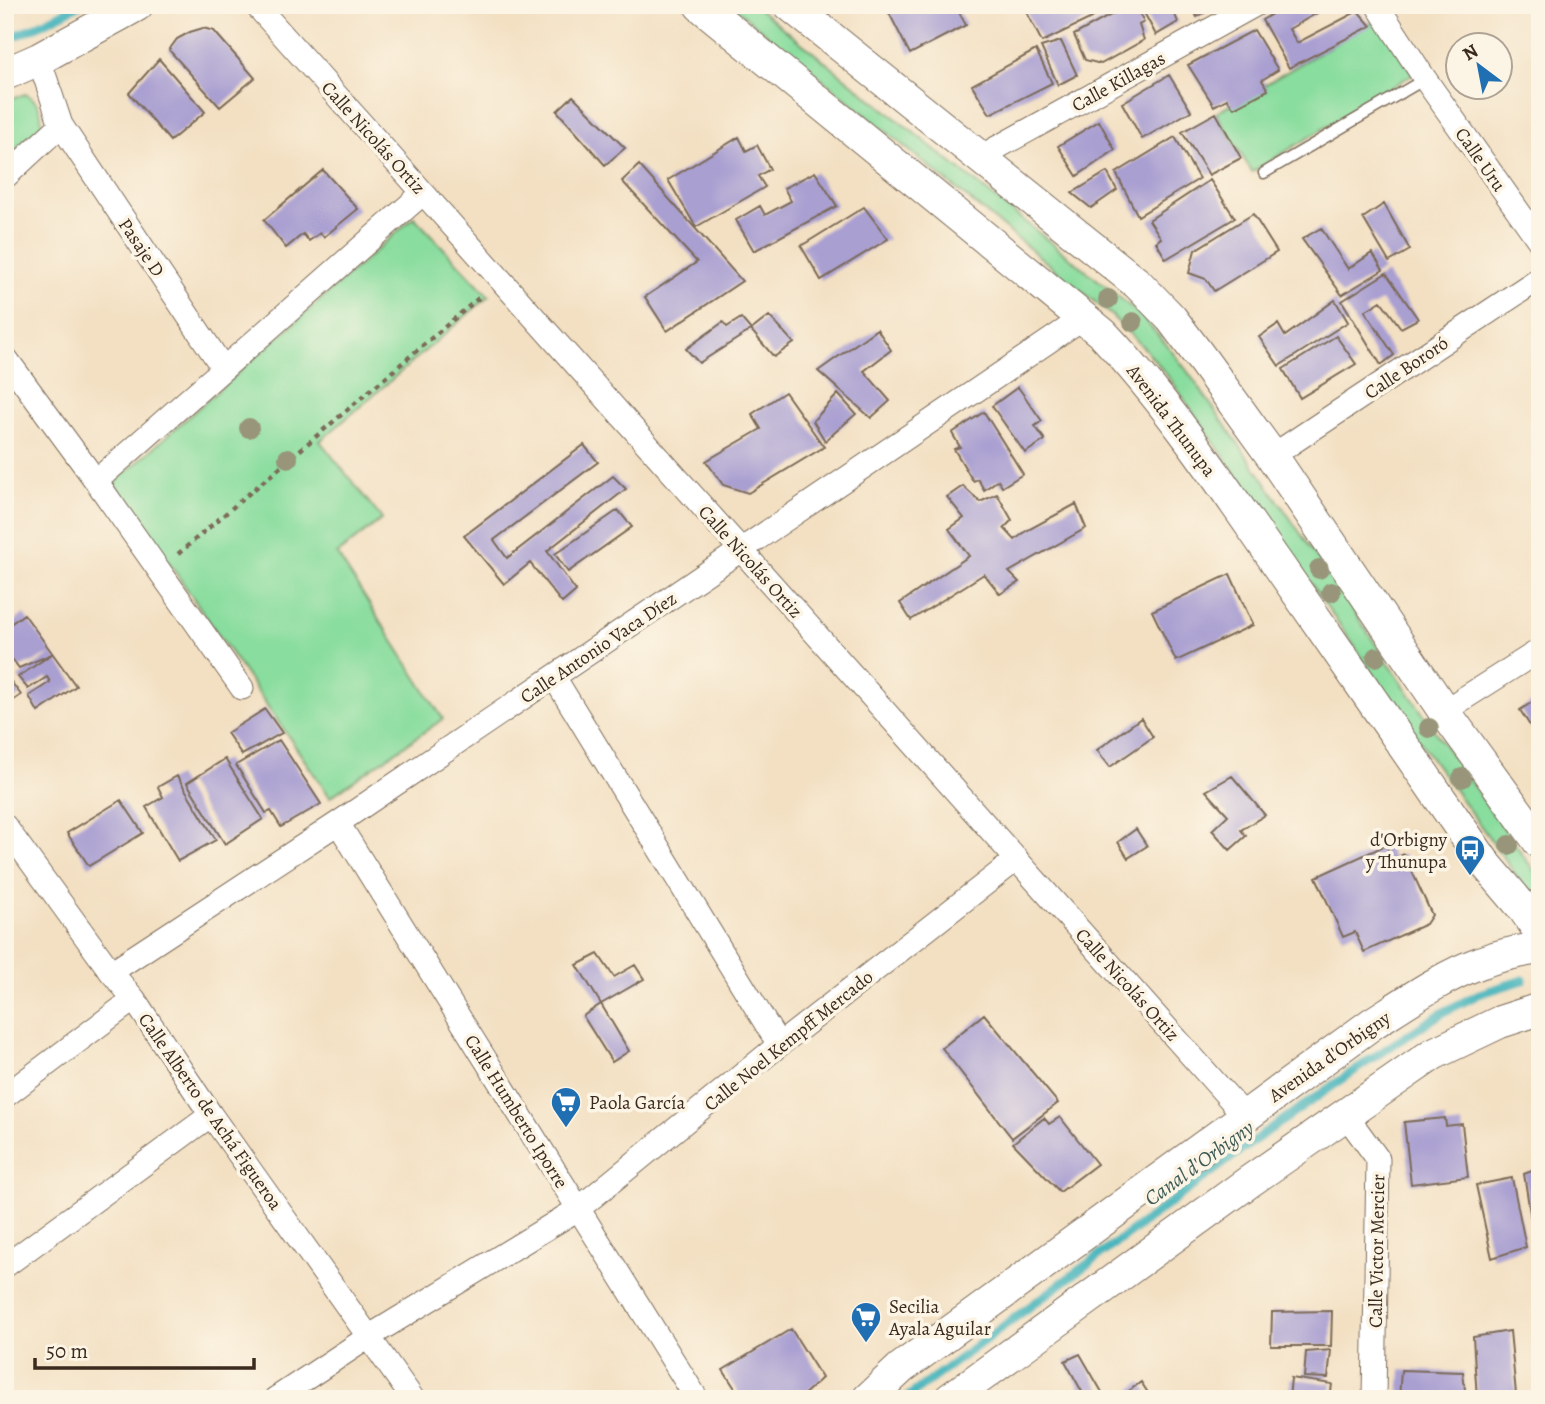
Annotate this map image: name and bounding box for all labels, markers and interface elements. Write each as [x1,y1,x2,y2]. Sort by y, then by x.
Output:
north arrow [1444,32,1514,102]
text: N [1458,38,1483,67]
street label: Calle Killagas [1067,45,1170,118]
street label: Calle Nicolás Ortiz [315,75,431,200]
street label: Calle Uru [1449,122,1512,197]
street label: Pasaje D [112,213,170,282]
street label: Calle Bororó [1359,330,1454,405]
street label: Avenida Thunupa [1120,358,1222,482]
street label: Calle Nicolás Ortiz [692,499,808,624]
street label: Calle Antonio Vaca Díez [515,586,682,710]
place label: d'Orbigny y Thunupa [1365,827,1448,875]
bus stop icon: d'Orbigny y Thunupa [1453,833,1487,877]
street label: Calle Nicolás Ortiz [1069,922,1185,1047]
street label: Calle Noel Kempff Mercado [698,964,879,1117]
street label: Avenida d'Orbigny [1263,1005,1396,1109]
street label: Calle Alberto de Achá Figueroa [132,1008,288,1215]
street label: Calle Humberto Iporre [458,1030,574,1193]
supermarket icon: Paola García [549,1085,583,1129]
place label: Paola García [589,1090,685,1116]
water label: Canal d'Orbigny [1139,1114,1259,1212]
street label: Calle Victor Mercier [1363,1174,1391,1328]
place label: Secilia Ayala Aguilar [888,1294,991,1342]
supermarket icon: Secilia Ayala Aguilar [849,1300,883,1344]
scale bar [35,1327,254,1371]
text: 50 m [46,1337,88,1365]

